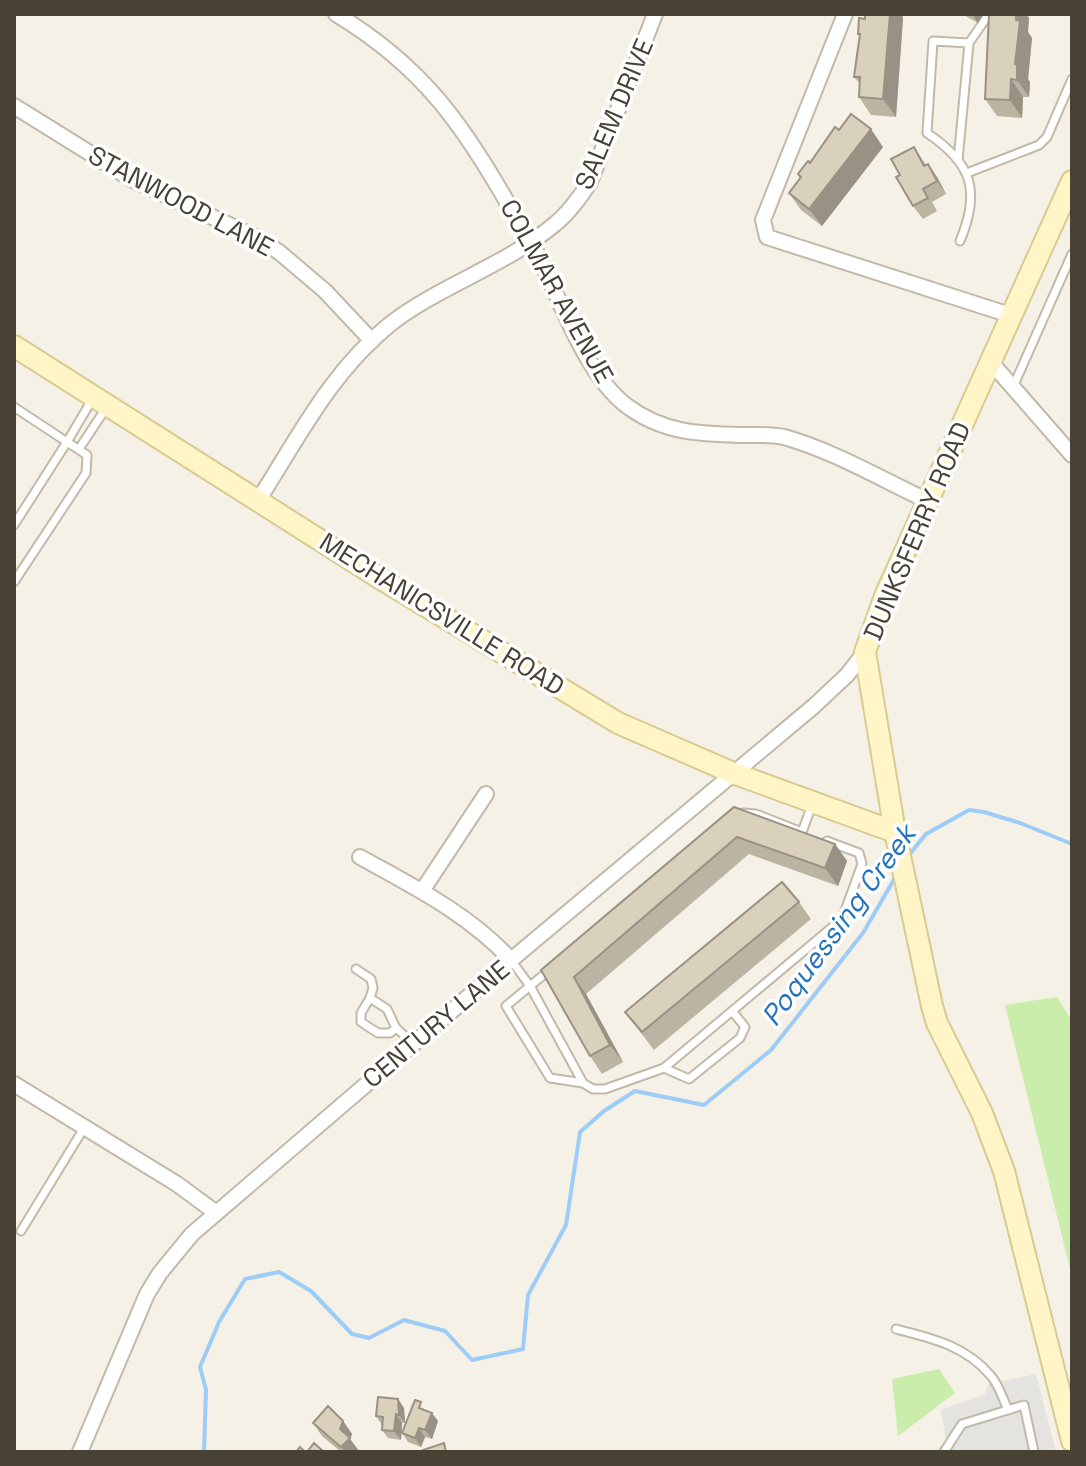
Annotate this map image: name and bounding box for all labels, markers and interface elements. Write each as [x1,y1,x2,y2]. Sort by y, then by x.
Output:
street label: SALEM DRIVE [567,33,661,195]
street label: STANWOOD LANE [82,138,280,264]
street label: COLMAR AVENUE [492,193,622,389]
street label: DUNKSFERRY ROAD [856,417,978,645]
street label: MECHANICSVILLE ROAD [313,525,571,703]
water label: Poquessing Creek [753,815,925,1033]
street label: CENTURY LANE [355,953,517,1095]

